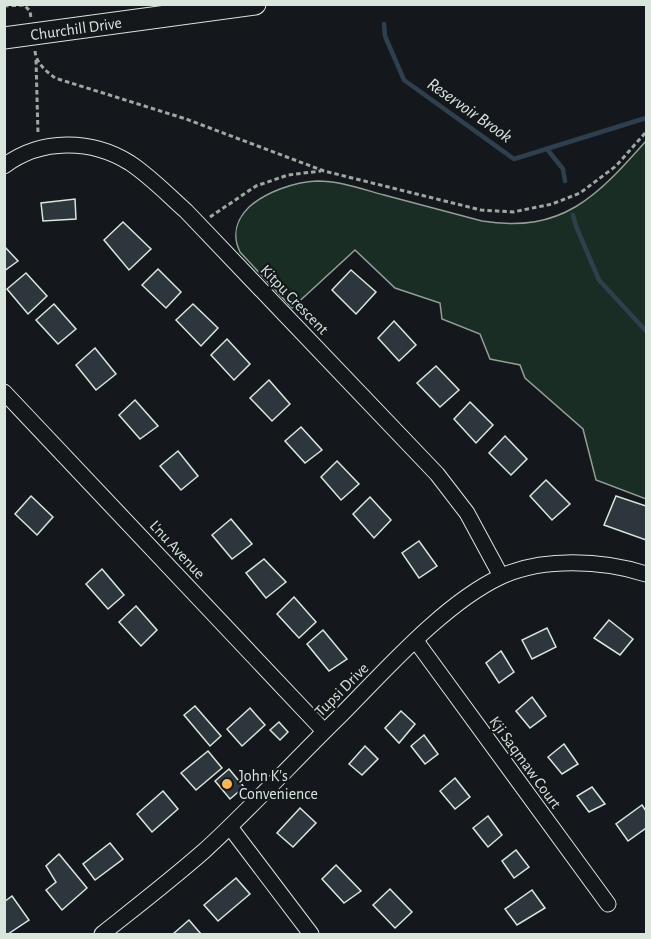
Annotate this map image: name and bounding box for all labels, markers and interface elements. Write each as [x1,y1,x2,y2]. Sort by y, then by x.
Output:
street label: Churchill Drive [29,15,123,43]
water label: Reservoir Brook [424,75,515,147]
street label: Kitpu Crescent [257,262,331,338]
street label: L'nu Avenue [146,517,208,582]
street label: Tupsi Drive [312,660,372,720]
street label: Kji Saqmaw Court [486,713,564,812]
place label: John K's Convenience [239,768,318,802]
marker: John K's Convenience [220,777,234,791]

